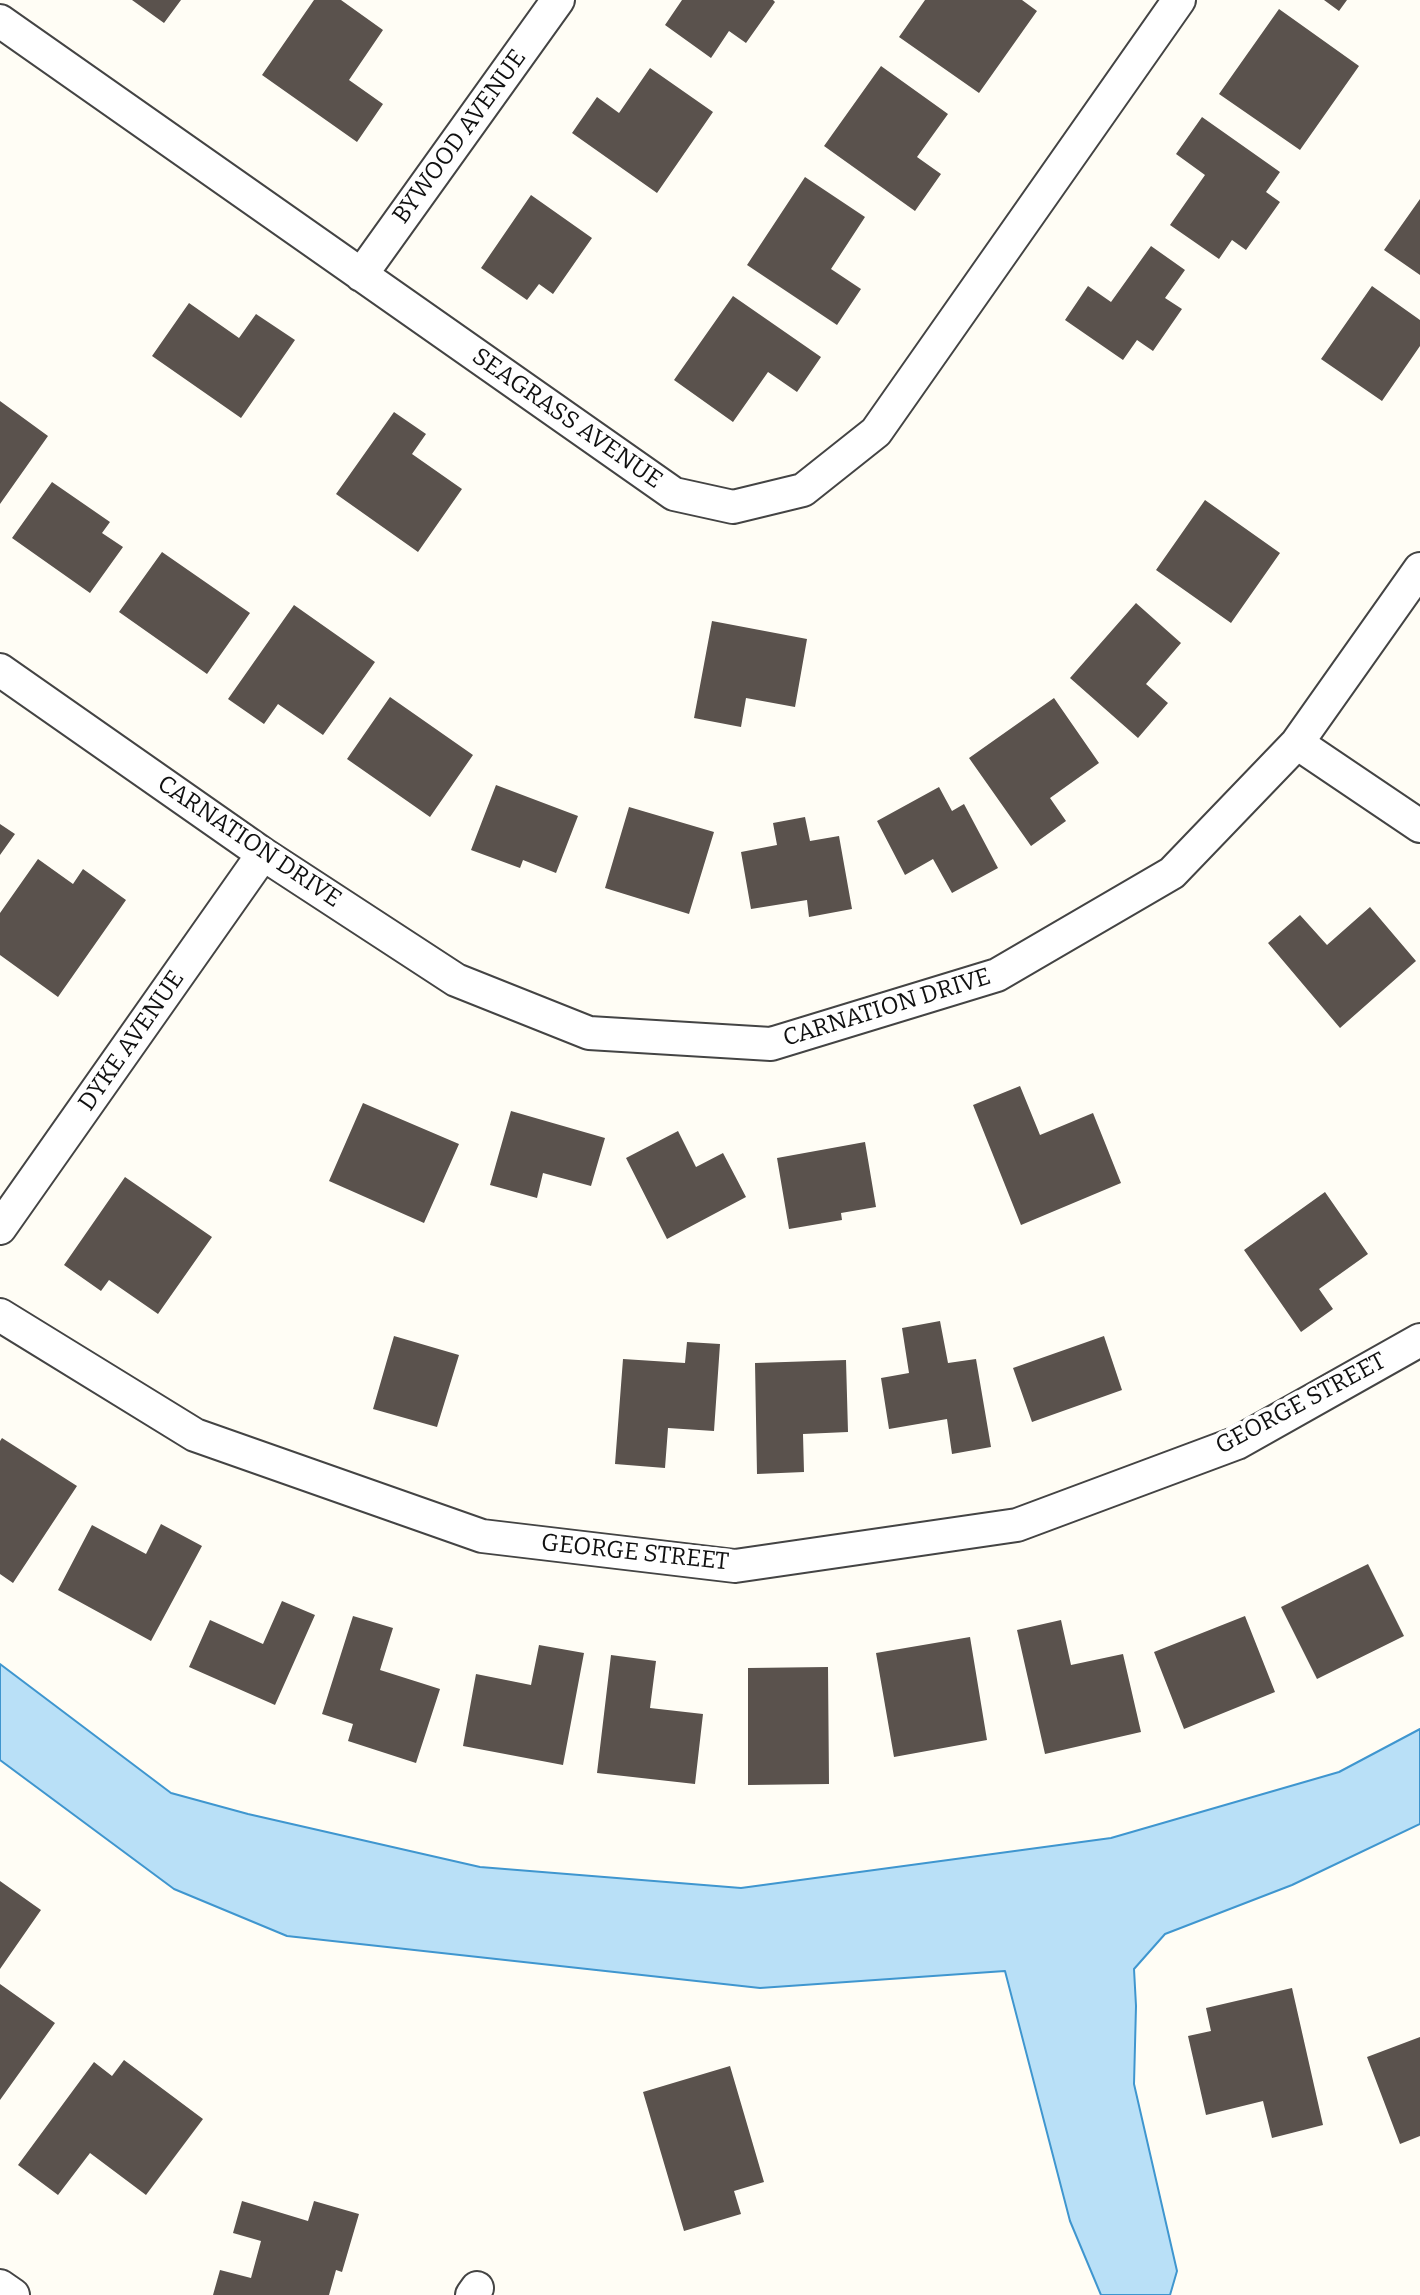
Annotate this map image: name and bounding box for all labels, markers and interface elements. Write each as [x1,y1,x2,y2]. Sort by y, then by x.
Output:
street label: BYWOOD AVENUE [387,44,533,230]
street label: SEAGRASS AVENUE [466,343,668,495]
street label: CARNATION DRIVE [152,770,346,914]
street label: CARNATION DRIVE [780,963,994,1053]
street label: DYKE AVENUE [73,965,191,1117]
street label: GEORGE STREET [1211,1347,1391,1461]
street label: GEORGE STREET [540,1529,730,1577]

